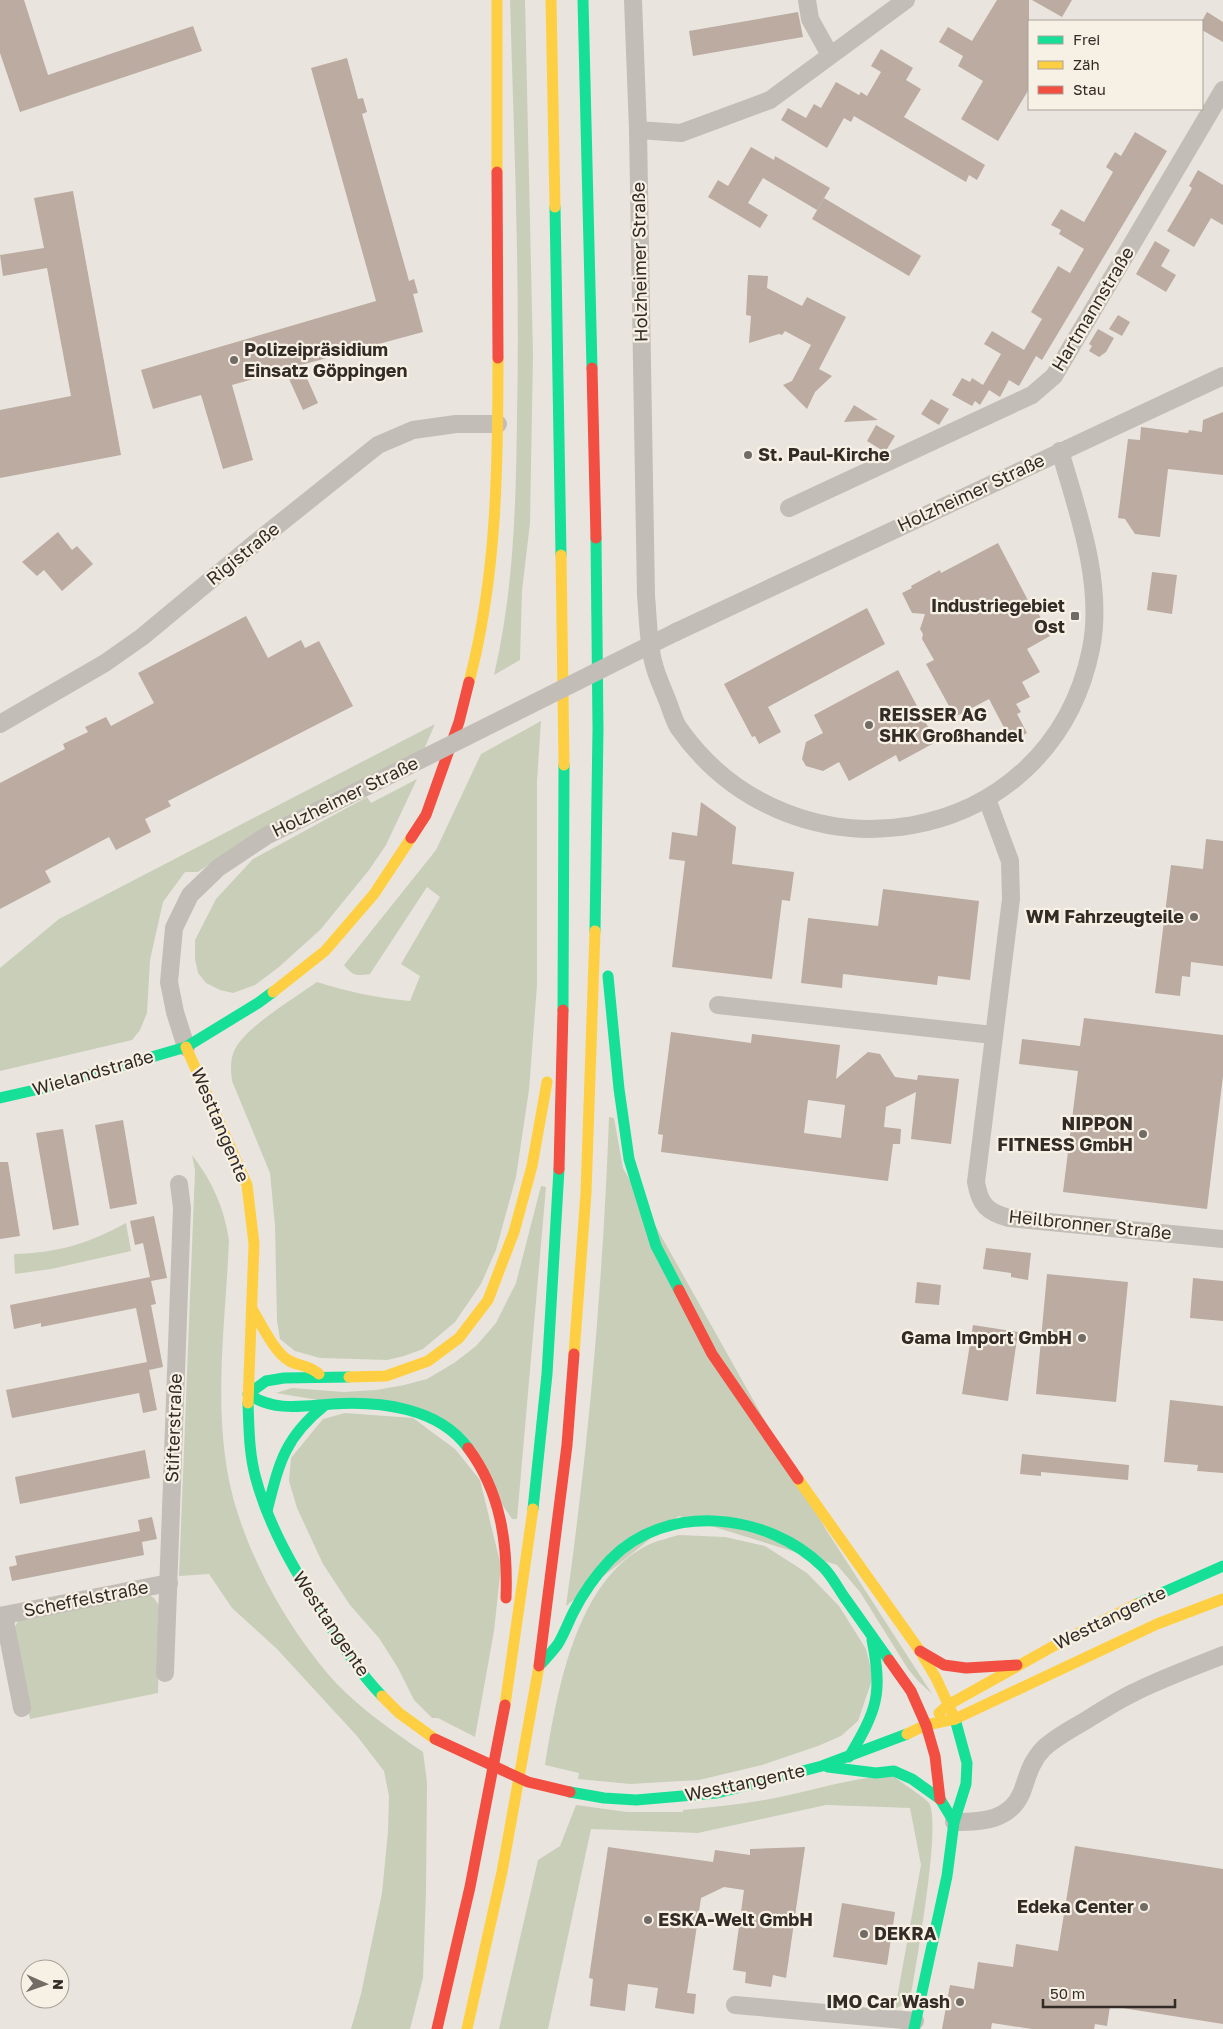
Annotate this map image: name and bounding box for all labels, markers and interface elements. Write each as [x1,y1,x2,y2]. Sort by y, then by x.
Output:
legend [1028,20,1203,110]
text: Frei [1073,30,1100,48]
text: Zäh [1073,55,1100,73]
text: Stau [1073,80,1106,98]
street label: Holzheimer Straße [627,182,651,342]
street label: Hartmannstraße [1046,242,1138,375]
place label: Polizeipräsidium Einsatz Göppingen [244,338,407,381]
marker: Polizeipräsidium Einsatz Göppingen [228,354,240,366]
place label: St. Paul-Kirche [758,443,890,465]
street label: Holzheimer Straße [893,448,1048,536]
marker: St. Paul-Kirche [742,449,754,461]
street label: Rigistraße [201,517,283,589]
place label: Industriegebiet Ost [931,594,1065,637]
marker: Industriegebiet Ost [1069,610,1081,622]
place label: REISSER AG SHK Großhandel [879,703,1024,746]
marker: REISSER AG SHK Großhandel [863,719,875,731]
street label: Holzheimer Straße [268,751,421,841]
place label: WM Fahrzeugteile [1026,905,1184,927]
marker: WM Fahrzeugteile [1188,911,1200,923]
street label: Wielandstraße [29,1044,156,1100]
street label: Westtangente [187,1064,255,1185]
place label: NIPPON FITNESS GmbH [997,1112,1133,1155]
marker: NIPPON FITNESS GmbH [1137,1128,1149,1140]
street label: Heilbronner Straße [1008,1205,1173,1244]
place label: Gama Import GmbH [901,1326,1072,1348]
marker: Gama Import GmbH [1076,1332,1088,1344]
street label: Stifterstraße [160,1373,186,1483]
street label: Westtangente [289,1567,375,1680]
street label: Scheffelstraße [22,1575,150,1621]
street label: Westtangente [1050,1580,1169,1654]
street label: Westtangente [683,1759,807,1805]
place label: Edeka Center [1017,1895,1134,1917]
marker: Edeka Center [1138,1901,1150,1913]
place label: ESKA-Welt GmbH [658,1908,813,1930]
marker: ESKA-Welt GmbH [642,1914,654,1926]
place label: DEKRA [874,1922,937,1944]
marker: DEKRA [858,1928,870,1940]
north arrow [20,1959,70,2009]
scale bar [1043,1976,1176,2008]
text: N [50,1979,67,1990]
text: 50 m [1050,1984,1085,2002]
place label: IMO Car Wash [826,1990,950,2012]
marker: IMO Car Wash [954,1996,966,2008]

